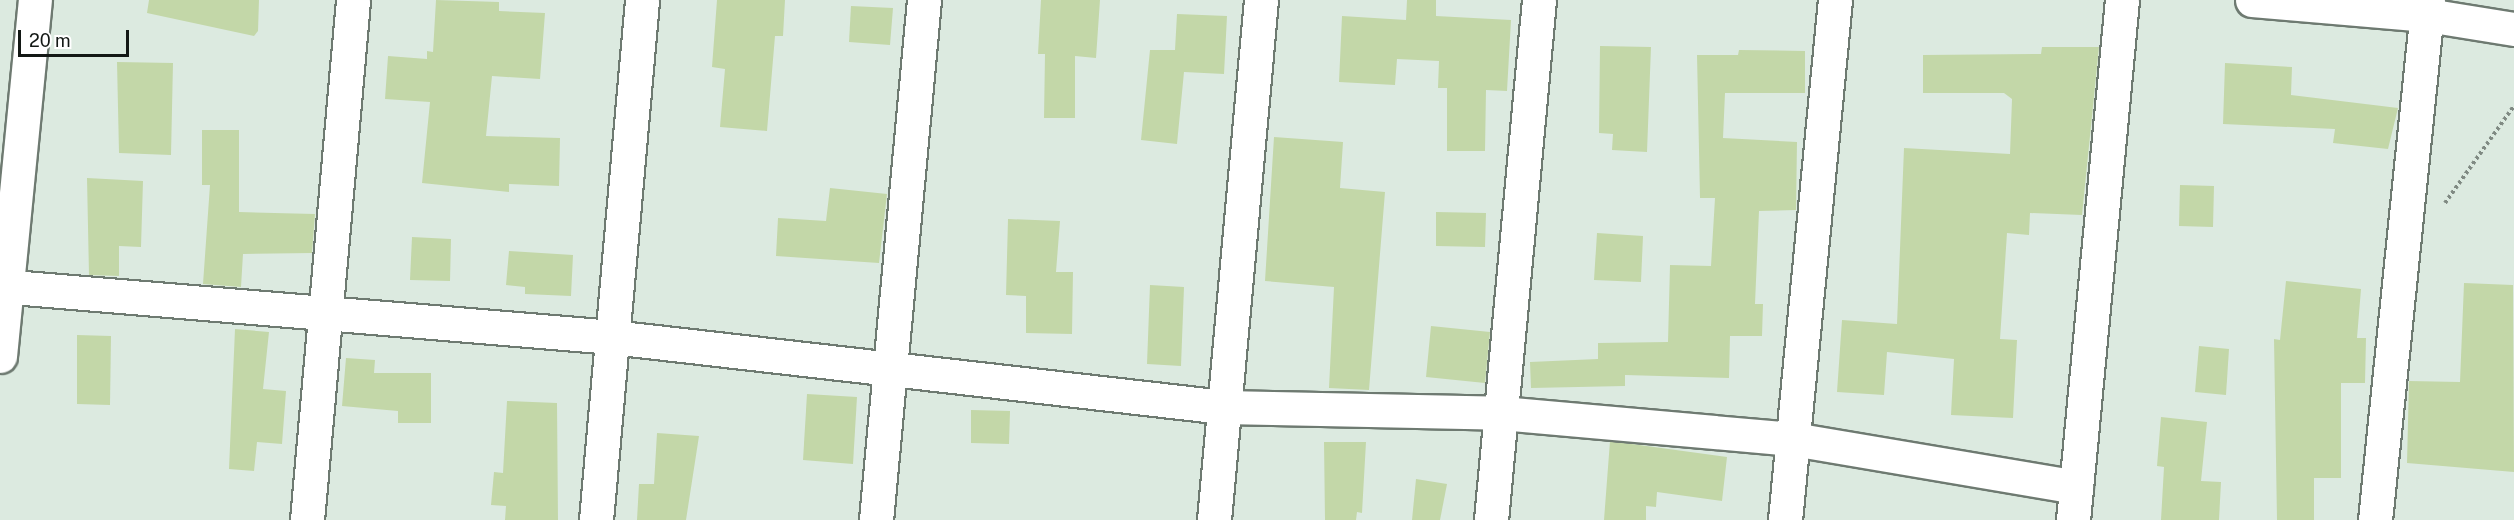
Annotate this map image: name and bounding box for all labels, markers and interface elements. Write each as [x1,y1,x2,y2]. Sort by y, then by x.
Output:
scale bar [21,18,132,56]
text: 20 m [29,30,71,51]

